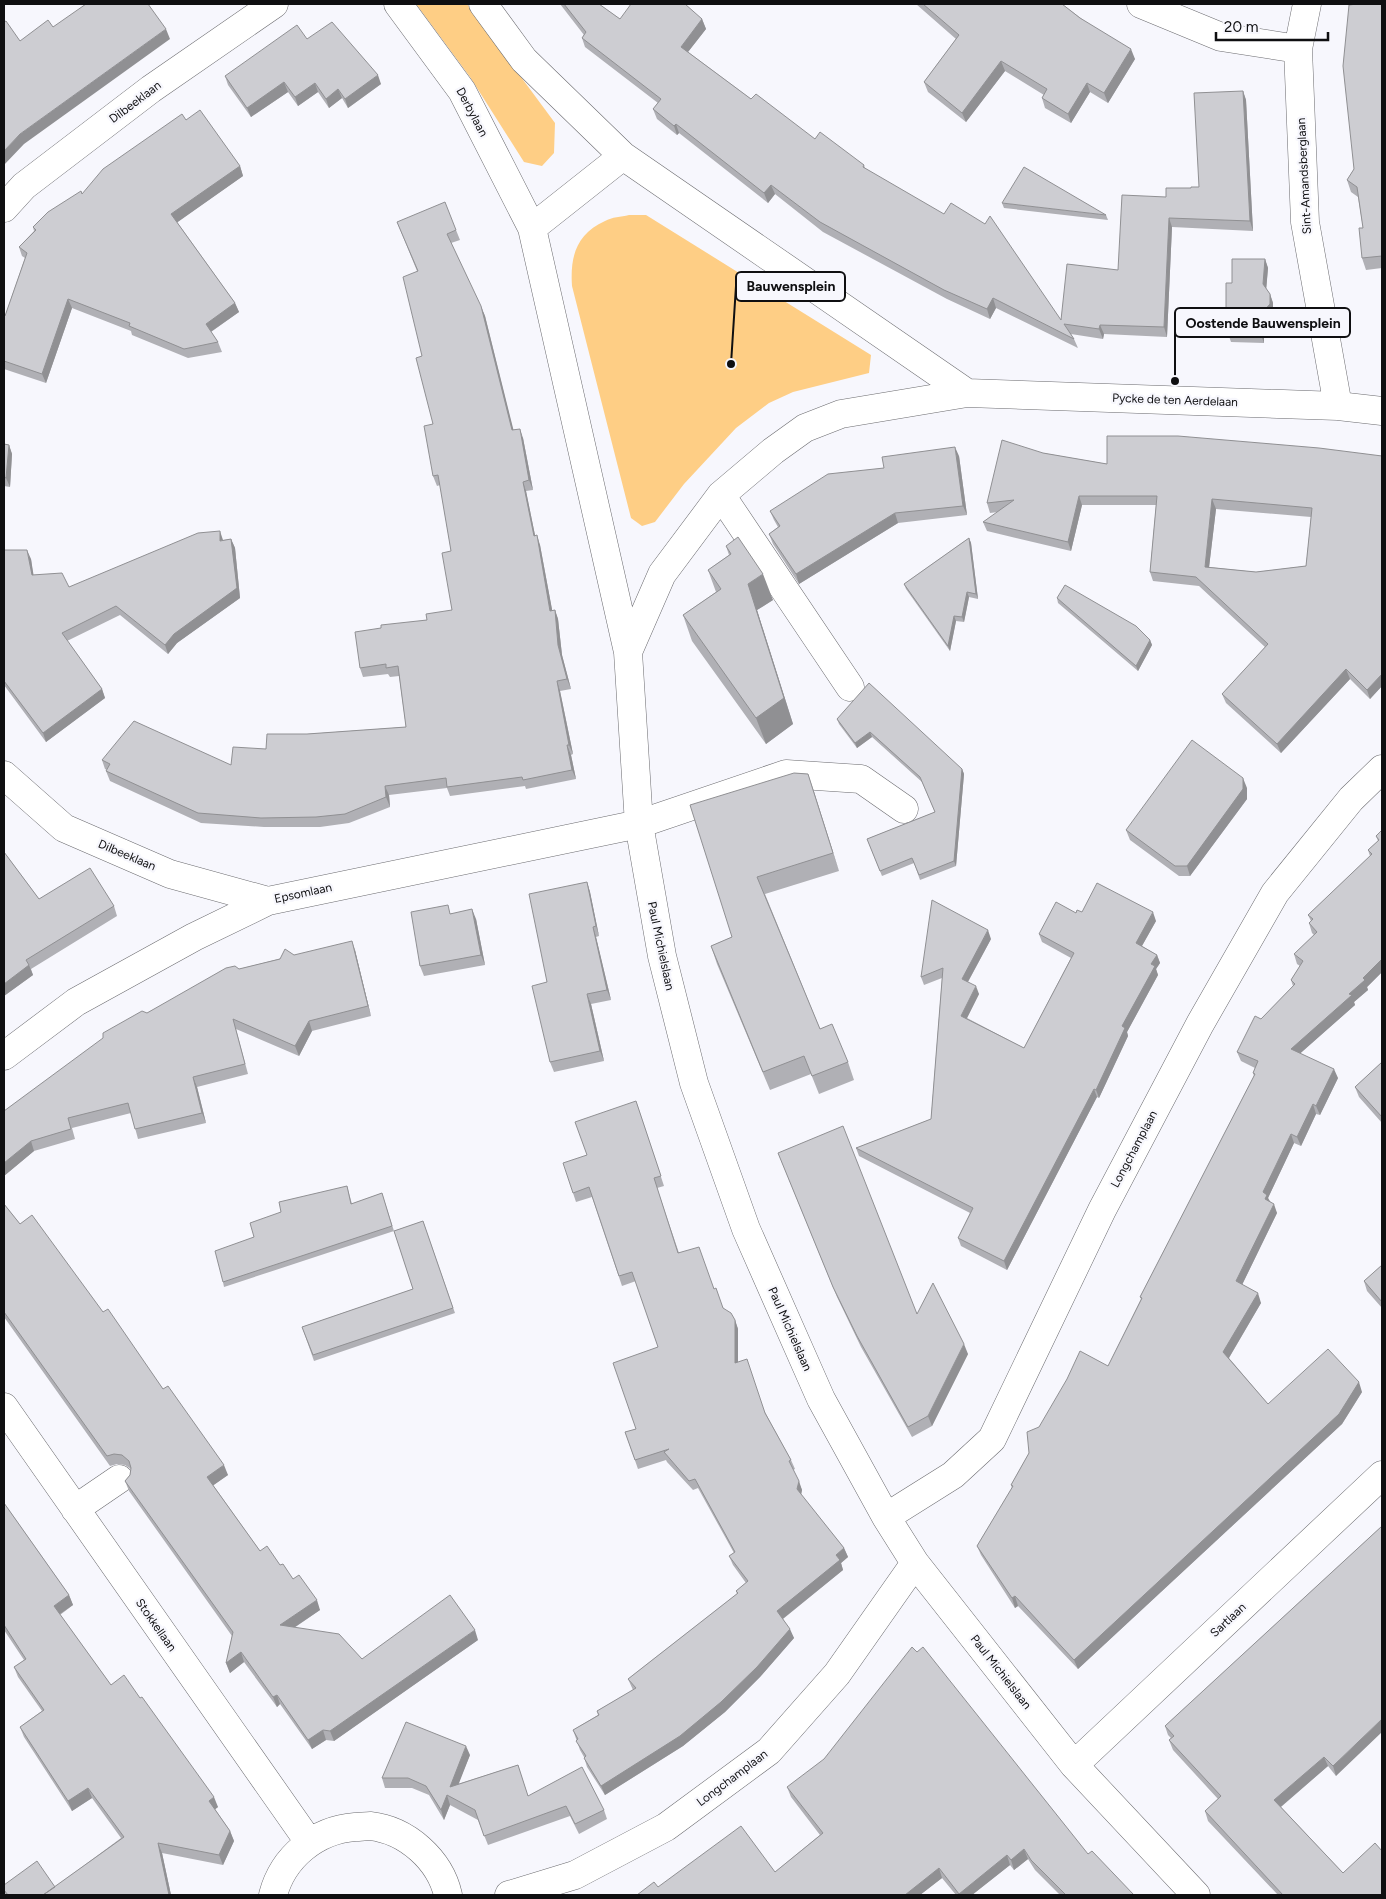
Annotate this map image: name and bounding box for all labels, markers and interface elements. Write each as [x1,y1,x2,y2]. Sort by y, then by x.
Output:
scale bar [1216,10,1328,42]
text: 20 m [1224,18,1258,36]
street label: Dilbeeklaan [106,78,164,126]
street label: Derbylaan [453,85,491,139]
street label: Sint-Amandsberglaan [1294,117,1314,235]
callout: Bauwensplein [736,272,845,301]
text: Bauwensplein [747,278,836,295]
callout: Oostende Bauwensplein [1175,308,1350,337]
text: Oostende Bauwensplein [1185,315,1341,332]
street label: Pycke de ten Aerdelaan [1112,391,1238,409]
street label: Dilbeeklaan [96,837,158,874]
street label: Epsomlaan [273,880,333,906]
street label: Paul Michielslaan [645,900,677,992]
street label: Longchamplaan [1108,1108,1160,1190]
street label: Paul Michielslaan [765,1285,815,1373]
street label: Stokkellaan [133,1596,179,1654]
street label: Sartlaan [1207,1600,1249,1640]
street label: Paul Michielslaan [968,1632,1035,1712]
street label: Longchamplaan [694,1747,770,1809]

